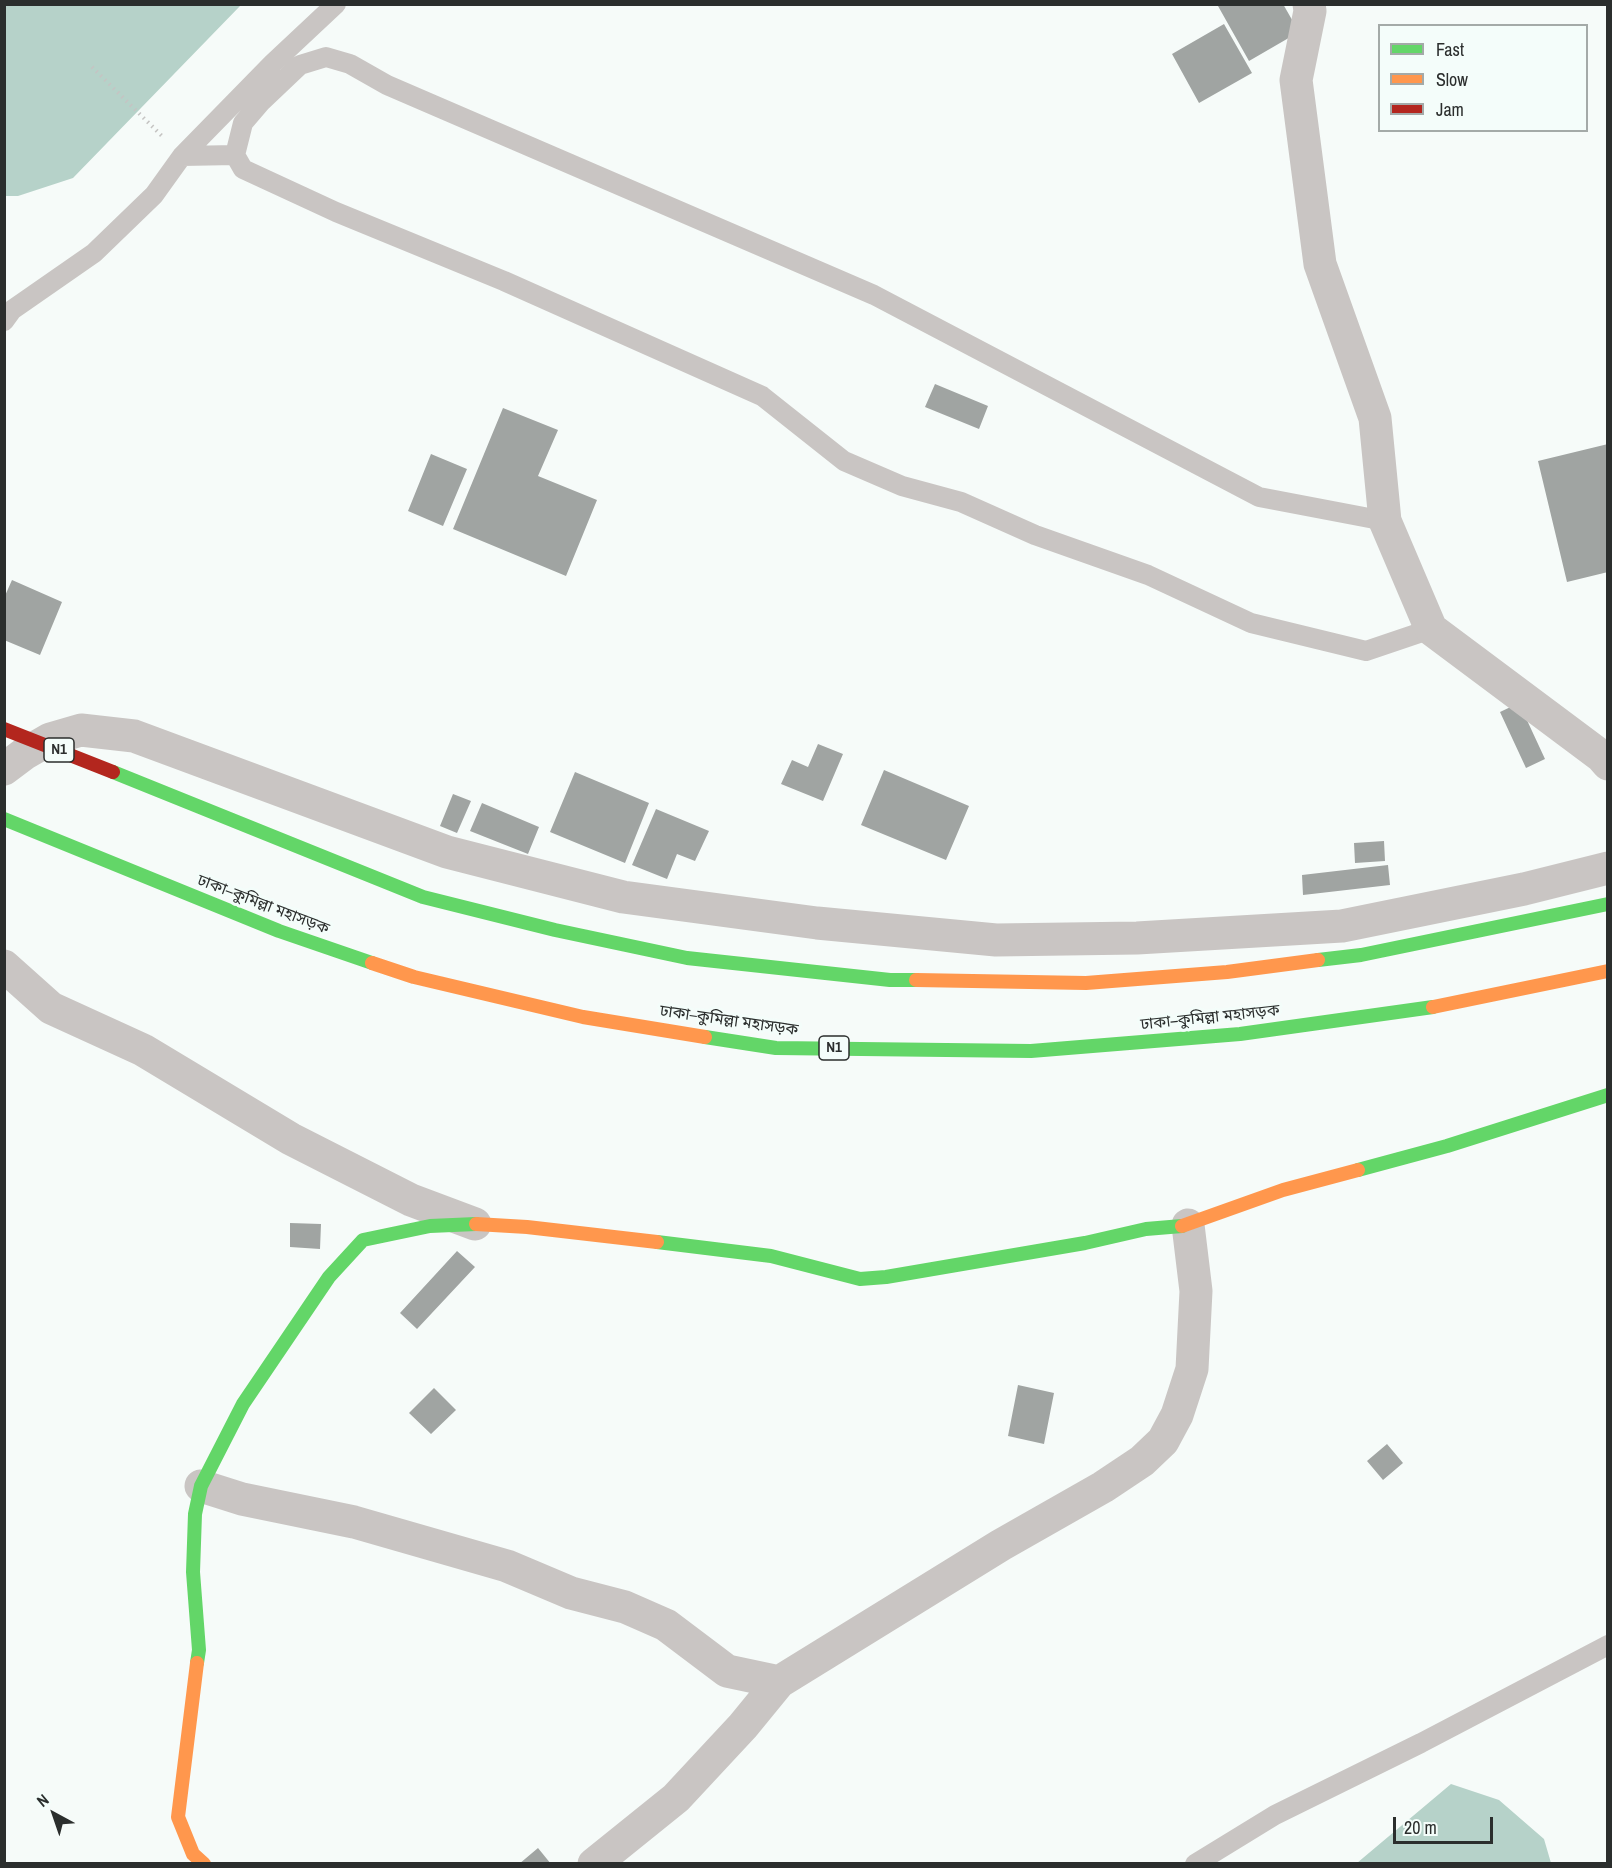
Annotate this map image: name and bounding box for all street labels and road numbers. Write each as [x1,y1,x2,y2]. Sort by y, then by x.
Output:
road number: N1 [44,738,74,762]
street label: ঢাকা–কুমিল্লা মহাসড়ক [194,871,332,939]
street label: ঢাকা–কুমিল্লা মহাসড়ক [1139,1001,1281,1035]
street label: ঢাকা–কুমিল্লা মহাসড়ক [658,1002,800,1040]
road number: N1 [819,1036,849,1060]

